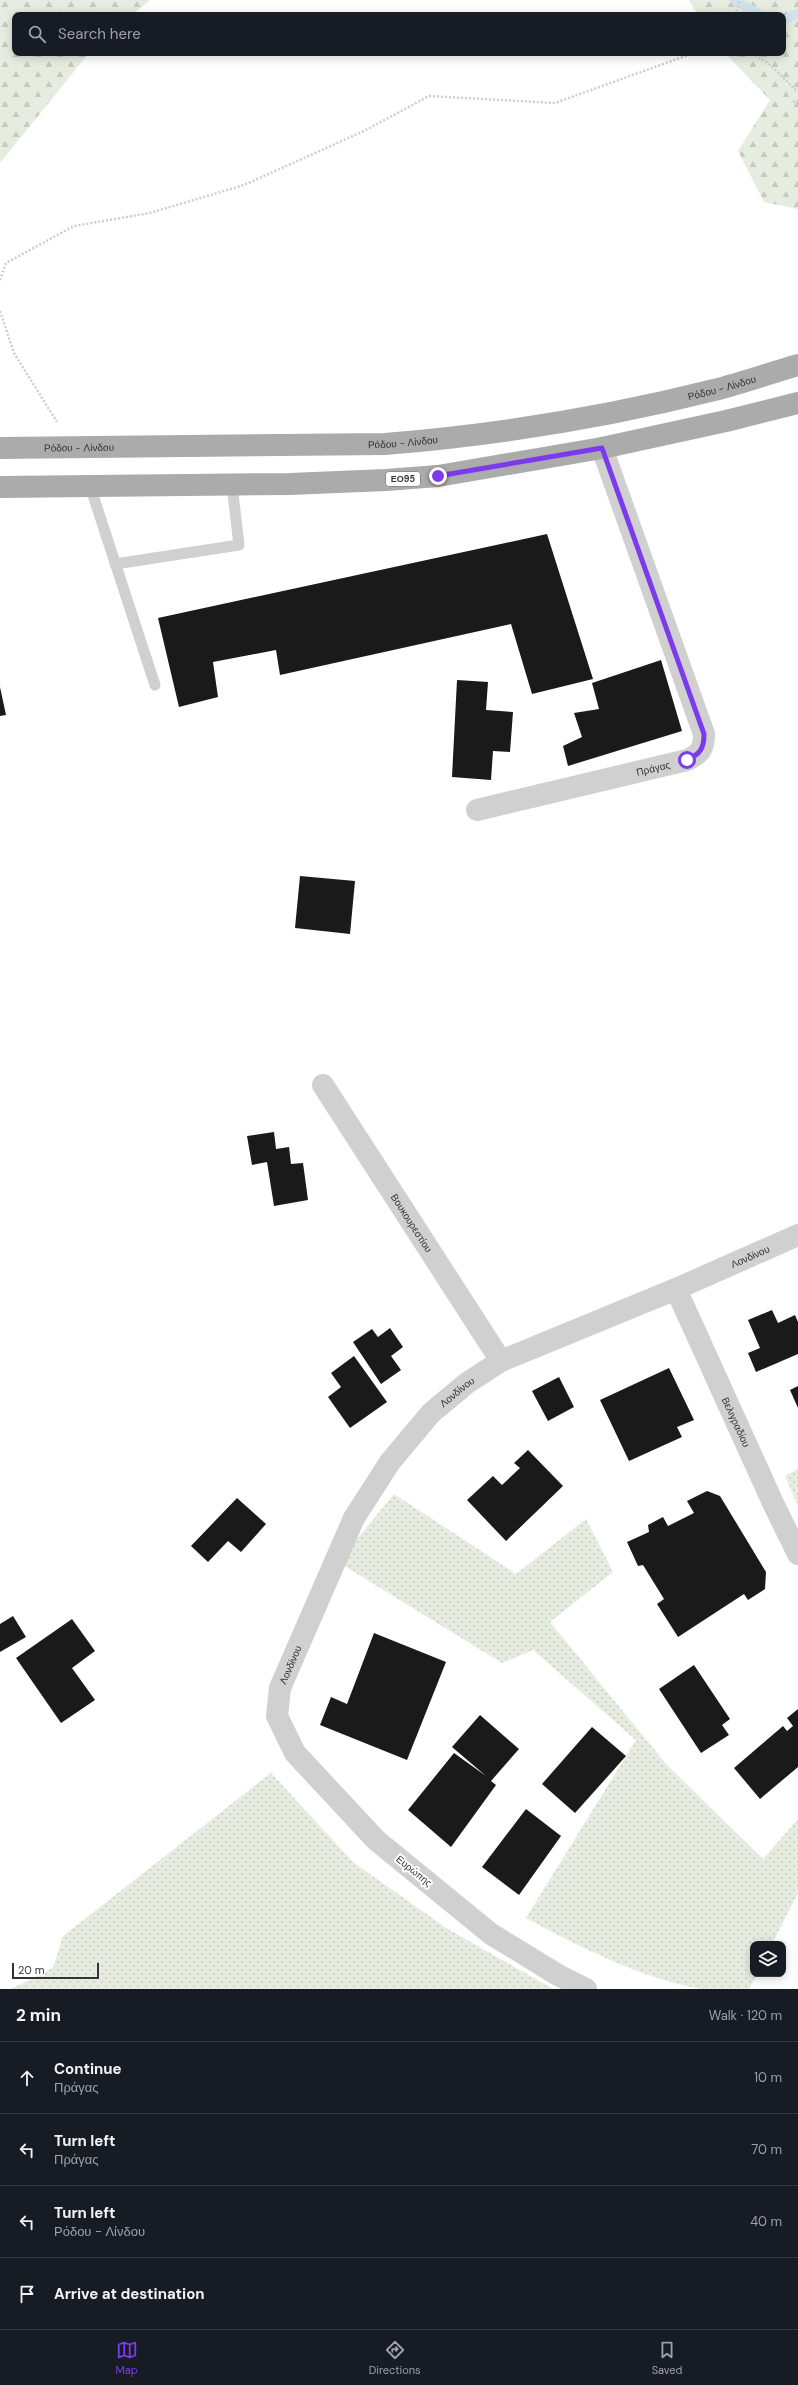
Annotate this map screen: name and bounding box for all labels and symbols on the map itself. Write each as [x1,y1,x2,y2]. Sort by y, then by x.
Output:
street label: Ρόδου - Λίνδου [686,372,758,403]
street label: Ρόδου - Λίνδου [368,433,438,451]
street label: Ρόδου - Λίνδου [44,440,114,454]
route end [429,467,447,485]
road number: ΕΟ95 [386,472,420,486]
route start [678,751,696,769]
street label: Πράγας [635,758,671,778]
street label: Βουκουρεστίου [388,1191,436,1255]
street label: Λονδίνου [729,1242,771,1270]
street label: Λονδίνου [437,1374,477,1410]
street label: Βελιγραδίου [719,1395,753,1449]
street label: Λονδίνου [276,1643,304,1686]
street label: Ευρώπης [393,1853,435,1890]
scale bar [12,1961,99,1980]

